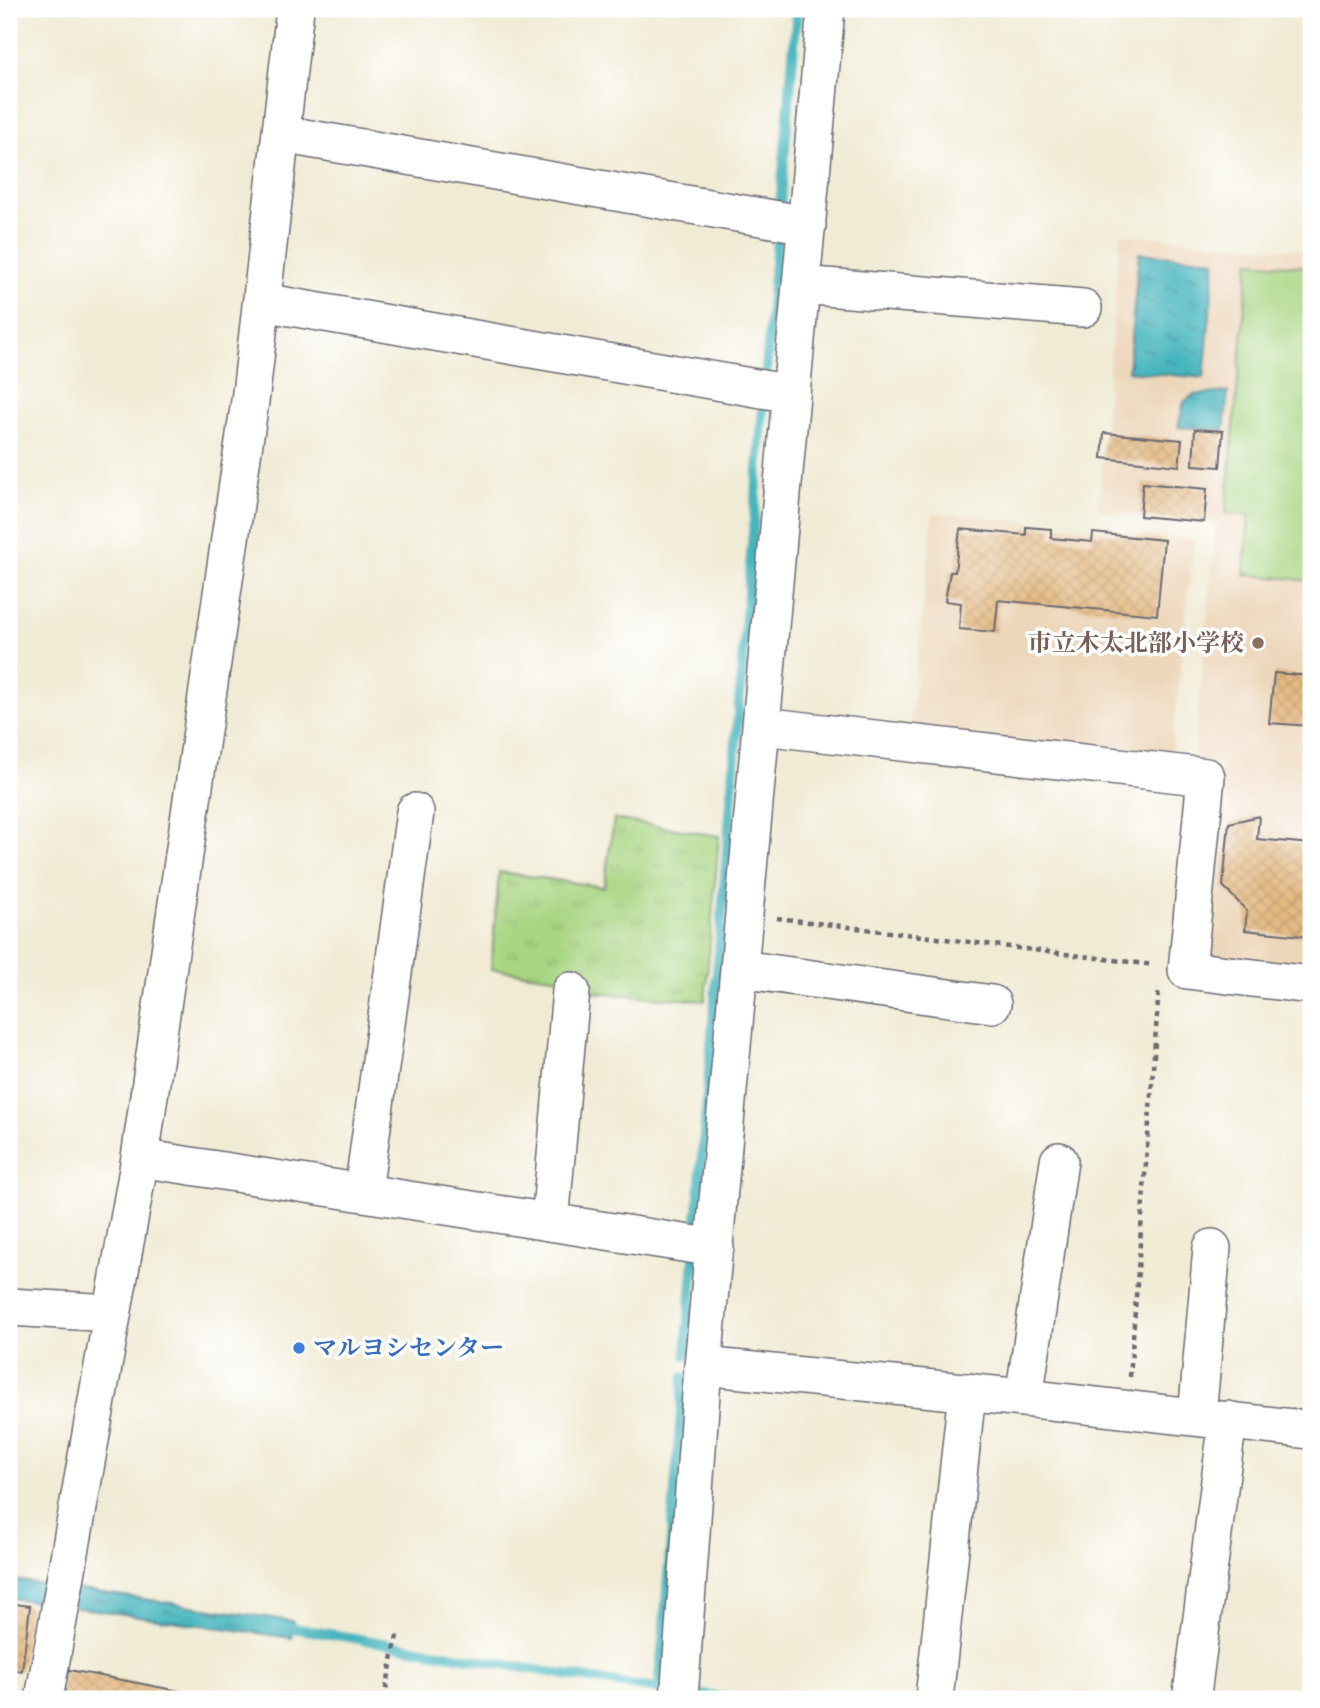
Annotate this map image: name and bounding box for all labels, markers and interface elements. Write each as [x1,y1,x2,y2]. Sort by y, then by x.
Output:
place label: 市立木太北部小学校 [1028,629,1244,657]
marker: 市立木太北部小学校 [1250,635,1266,651]
place label: マルヨシセンター [313,1334,504,1362]
marker: マルヨシセンター [291,1340,307,1356]

